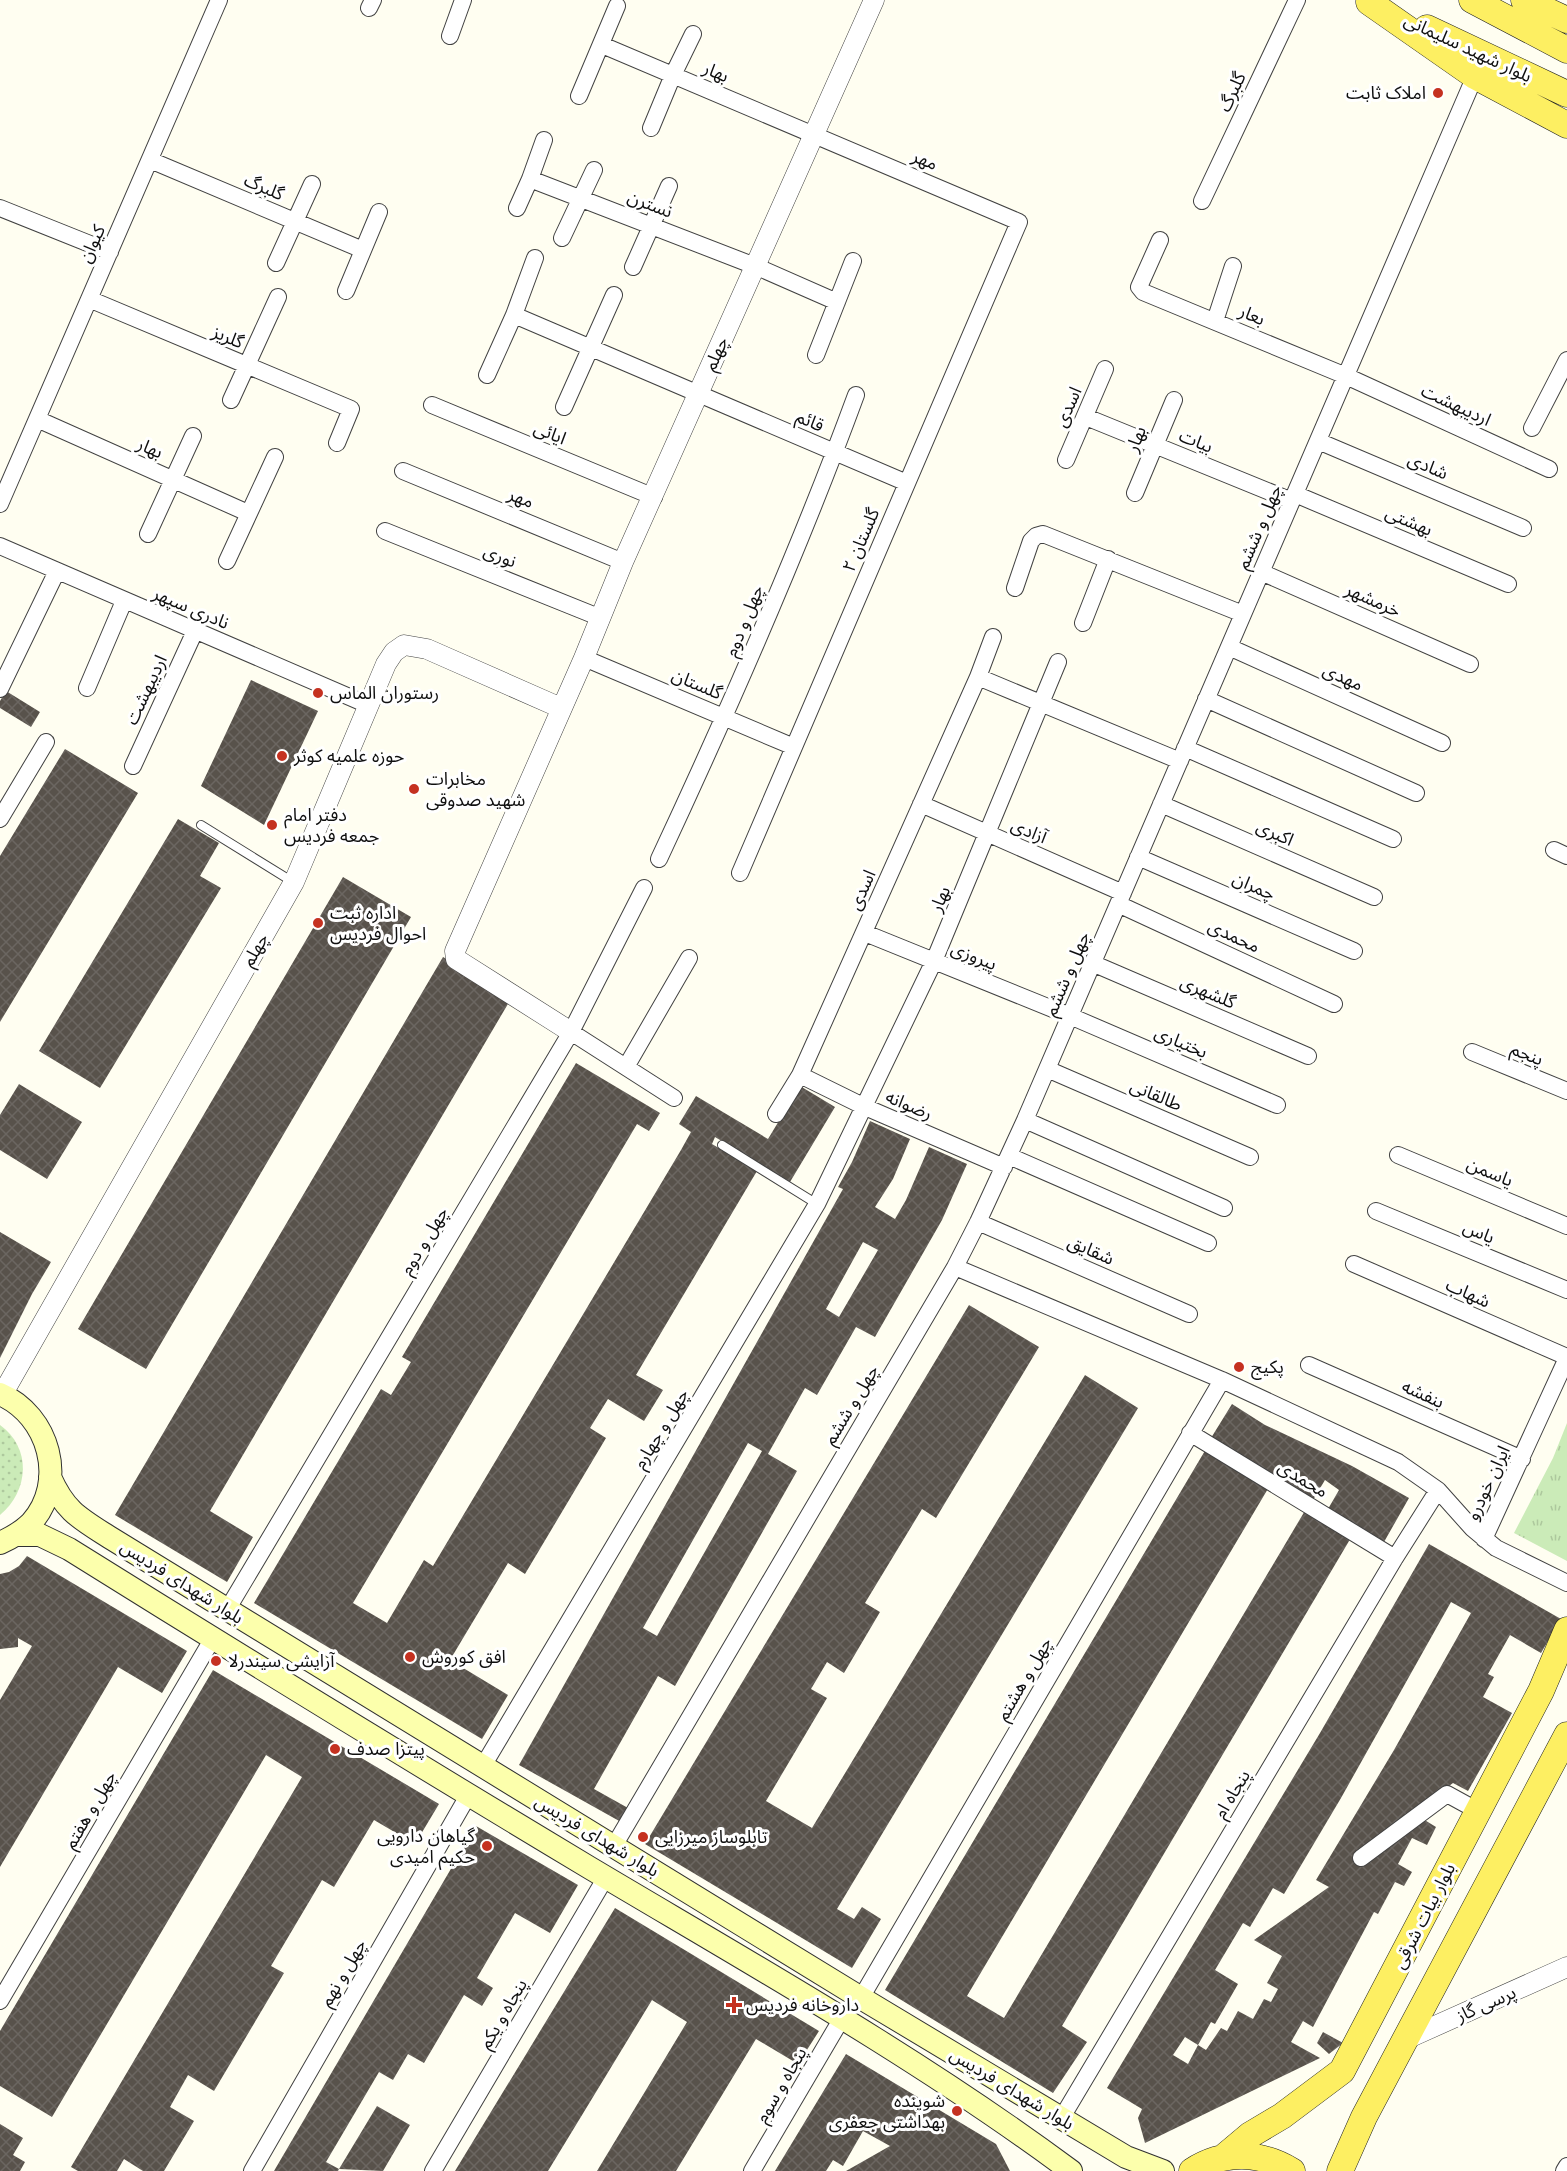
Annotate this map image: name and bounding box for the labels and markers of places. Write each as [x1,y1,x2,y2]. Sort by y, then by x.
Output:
place label: املاک ثابت [1346,74,1426,112]
marker: املاک ثابت [1431,86,1445,100]
place label: رستوران الماس [330,674,439,712]
marker: رستوران الماس [311,686,325,700]
place label: حوزه علمیه کوثر [293,737,404,775]
marker: حوزه علمیه کوثر [275,749,289,763]
place label: مخابرات شهید صدوقی [426,760,525,819]
marker: مخابرات شهید صدوقی [407,782,421,796]
place label: دفتر امام جمعه فردیس [284,796,379,855]
marker: دفتر امام جمعه فردیس [265,818,279,832]
place label: اداره ثبت احوال فردیس [330,894,426,953]
marker: اداره ثبت احوال فردیس [311,916,325,930]
place label: پکیج [1251,1348,1284,1386]
marker: پکیج [1232,1360,1246,1374]
place label: افق کوروش [422,1638,506,1676]
place label: آرایشی سیندرلا [228,1642,335,1680]
marker: افق کوروش [403,1650,417,1664]
marker: آرایشی سیندرلا [209,1654,223,1668]
place label: پیتزا صدف [347,1730,425,1768]
marker: پیتزا صدف [328,1742,342,1756]
place label: گیاهان دارویی حکیم امیدی [377,1817,476,1876]
place label: تابلوساز میرزایی [655,1818,767,1856]
marker: تابلوساز میرزایی [636,1830,650,1844]
marker: گیاهان دارویی حکیم امیدی [480,1839,494,1853]
place label: داروخانه فردیس [746,1986,859,2024]
marker: داروخانه فردیس [727,1998,741,2012]
place label: شوینده بهداشتی جعفری [829,2082,945,2141]
marker: شوینده بهداشتی جعفری [950,2104,964,2118]

